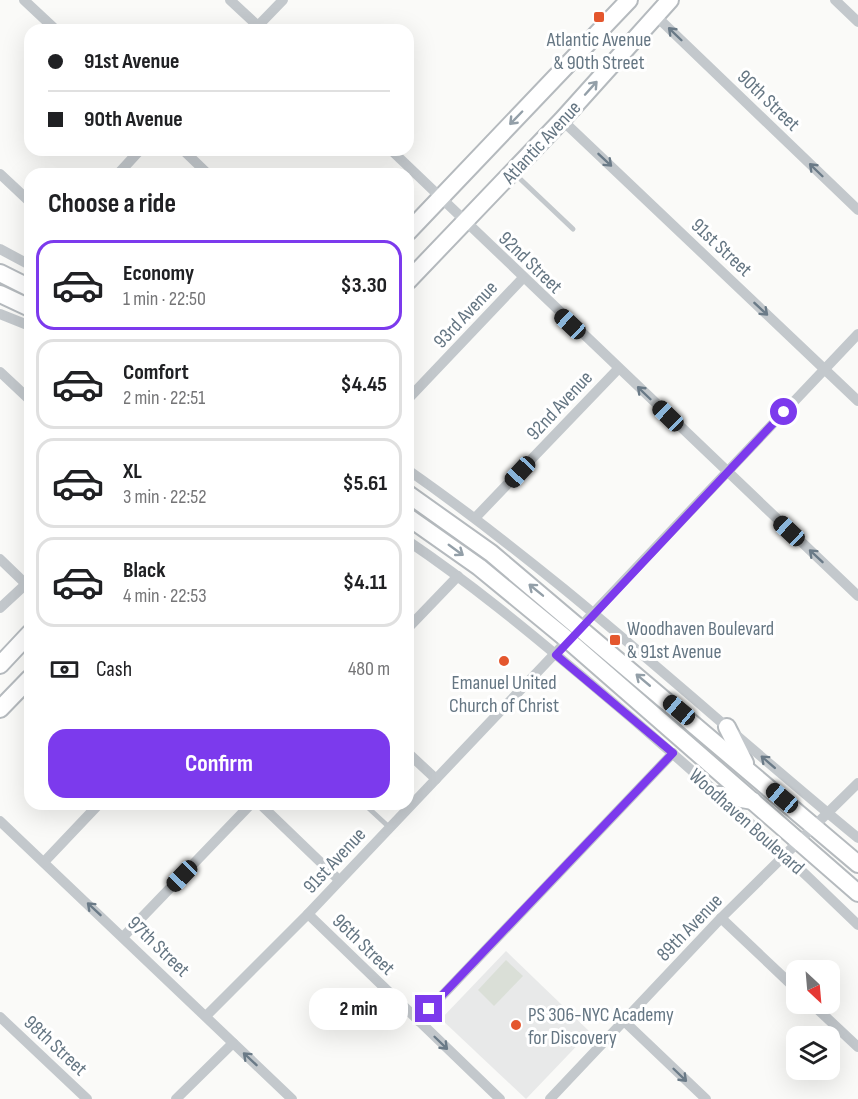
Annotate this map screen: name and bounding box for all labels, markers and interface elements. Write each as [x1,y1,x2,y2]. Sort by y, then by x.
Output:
marker: Atlantic Avenue & 90th Street [592,10,606,24]
one-way arrow [668,27,683,42]
place label: Atlantic Avenue & 90th Street [546,28,651,75]
text: 91st Avenue [84,48,179,75]
street label: 90th Street [732,65,805,136]
one-way arrow [584,81,598,96]
street label: Atlantic Avenue [497,96,586,190]
text: 90th Avenue [84,106,183,133]
one-way arrow [509,111,524,126]
one-way arrow [597,153,612,168]
one-way arrow [808,162,823,177]
text: Choose a ride [48,188,176,220]
street label: 91st Street [686,214,757,282]
street label: 92nd Street [493,227,567,299]
icon: car [51,258,105,312]
text: Economy [123,260,194,287]
text: $3.30 [341,272,387,299]
street label: 93rd Avenue [429,276,503,353]
text: 1 min · 22:50 [123,287,206,311]
one-way arrow [754,302,769,316]
car [551,305,589,343]
icon: car [51,357,105,411]
text: Comfort [123,359,189,386]
street label: 92nd Avenue [522,366,598,445]
text: $4.45 [340,371,387,398]
text: 2 min · 22:51 [123,386,205,410]
one-way arrow [636,386,651,400]
car [649,397,687,435]
route start [770,398,797,425]
car [501,453,539,491]
icon: car [51,456,105,510]
text: XL [123,458,142,485]
text: $5.61 [343,470,387,497]
text: 3 min · 22:52 [123,485,207,509]
car [770,512,808,550]
one-way arrow [448,544,464,556]
one-way arrow [808,549,823,563]
icon: car [51,555,105,609]
text: Black [123,557,165,584]
text: $4.11 [343,569,387,596]
one-way arrow [529,583,544,597]
text: 4 min · 22:53 [123,584,207,608]
place label: Woodhaven Boulevard & 91st Avenue [627,617,774,664]
marker: Woodhaven Boulevard & 91st Avenue [608,633,622,647]
icon: cash [48,653,81,686]
marker: Emanuel United Church of Christ [497,654,511,668]
text: Cash [96,656,132,683]
text: 480 m [348,657,390,681]
place label: Emanuel United Church of Christ [449,671,559,718]
one-way arrow [636,673,651,687]
car [659,692,699,728]
button: Confirm [48,729,390,798]
one-way arrow [761,755,776,769]
street label: Woodhaven Boulevard [684,764,809,880]
car [762,780,802,816]
street label: 91st Avenue [298,823,371,899]
car [163,857,201,895]
street label: 89th Avenue [652,889,728,966]
one-way arrow [86,902,101,917]
street label: 96th Street [327,909,400,980]
street label: 97th Street [122,911,194,982]
north arrow [786,960,840,1014]
map controls [786,960,840,1080]
callout: 2 min [309,988,408,1030]
route end [415,995,442,1022]
text: 2 min [339,997,378,1021]
place label: PS 306-NYC Academy for Discovery [528,1003,674,1050]
street label: 98th Street [19,1010,92,1081]
marker: PS 306-NYC Academy for Discovery [509,1018,523,1032]
button: layers [786,1026,840,1080]
one-way arrow [433,1036,448,1050]
one-way arrow [242,1052,257,1066]
one-way arrow [673,1067,688,1082]

